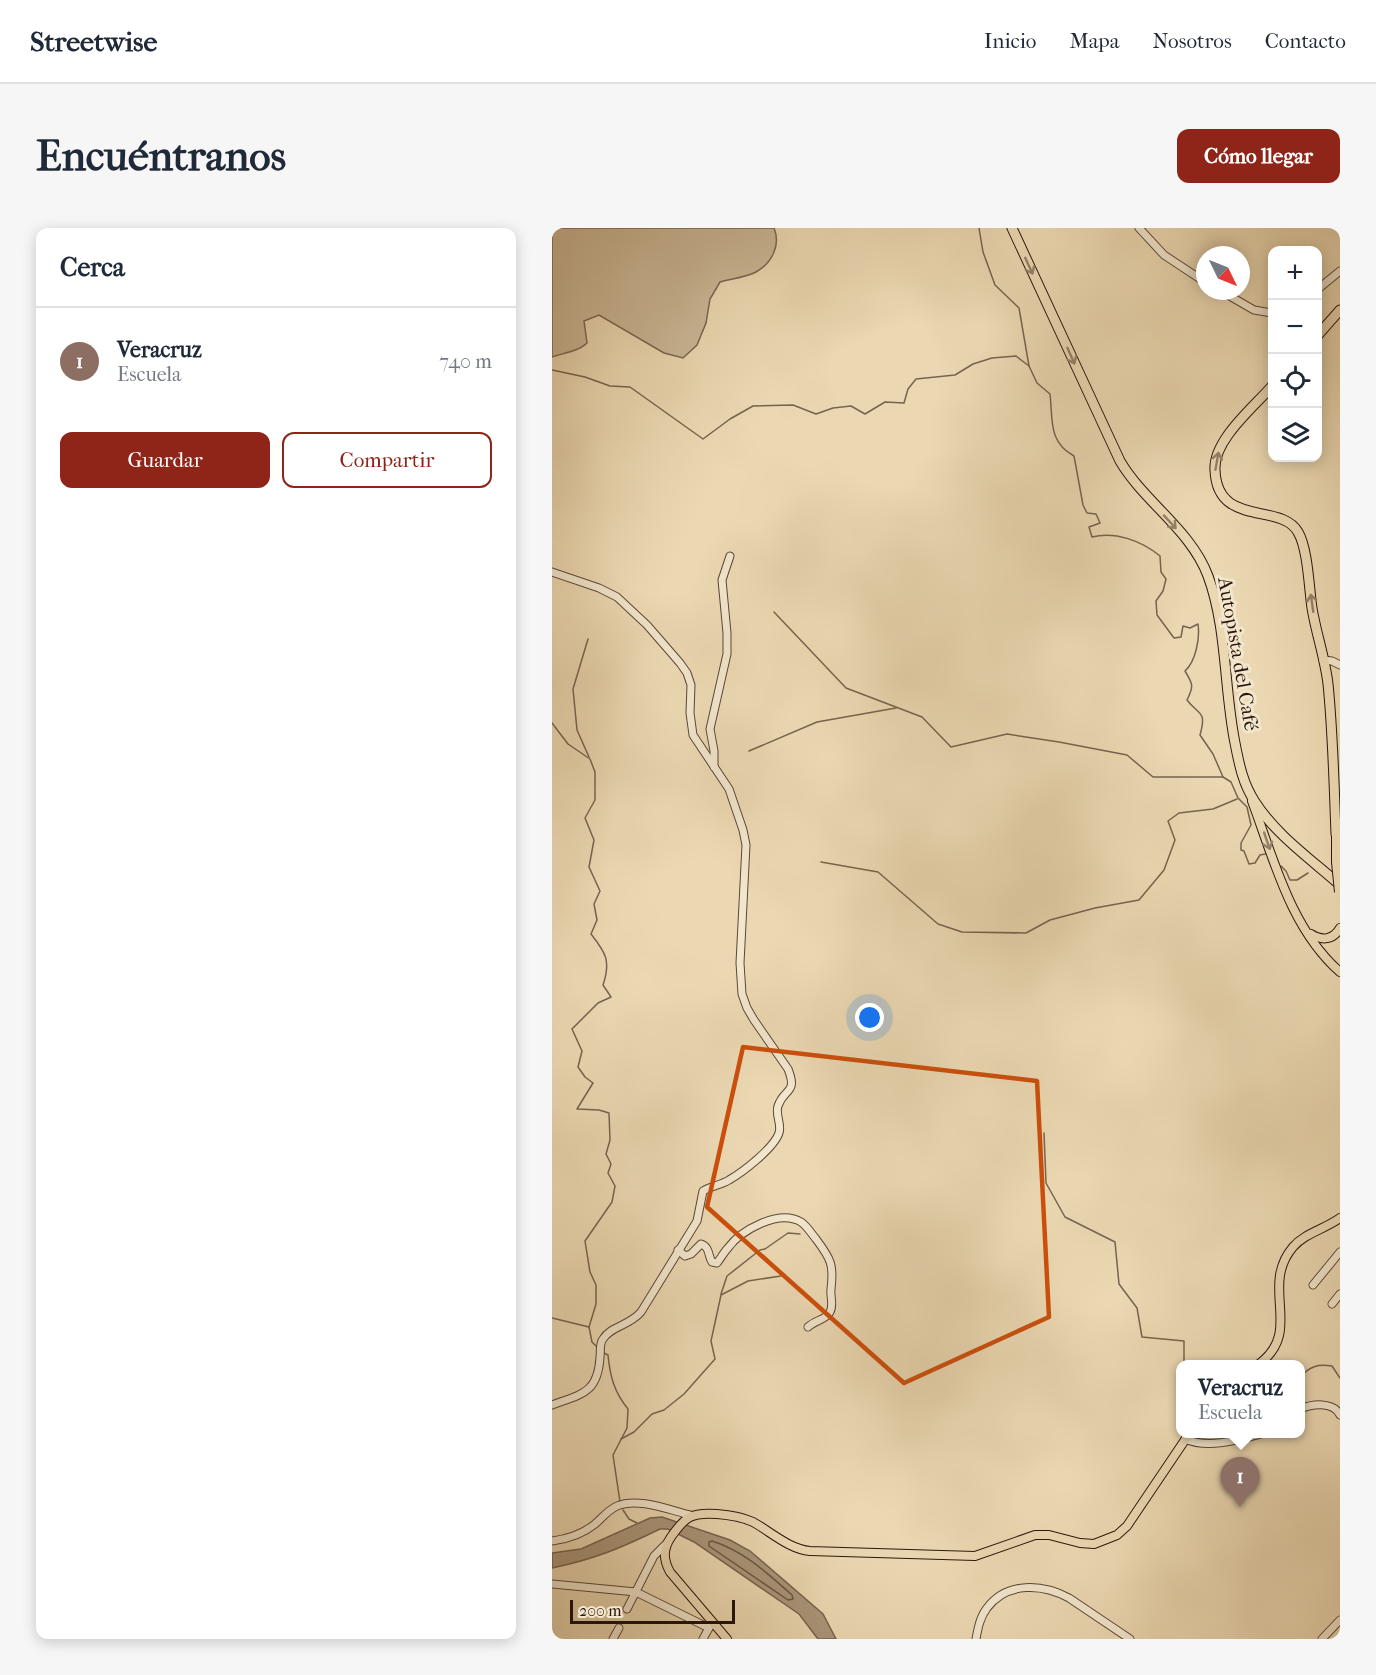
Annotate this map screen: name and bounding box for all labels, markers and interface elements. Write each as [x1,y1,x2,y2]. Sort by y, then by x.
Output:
text: Streetwise [30,25,157,58]
text: Inicio [984,29,1036,53]
text: Mapa [1069,29,1119,53]
text: Nosotros [1152,29,1232,53]
text: Contacto [1265,29,1346,53]
button: Cómo llegar [1177,129,1340,183]
text: Encuéntranos [36,132,286,181]
north arrow [1196,246,1250,300]
map controls [1268,246,1322,462]
button: + [1268,246,1322,300]
text: Cerca [60,252,125,283]
one-way arrow [1024,256,1035,274]
button: − [1268,300,1322,354]
text: Veracruz [117,337,202,363]
one-way arrow [1066,347,1078,365]
text: 1 [76,350,83,373]
text: 740 m [439,350,492,373]
button: locate [1268,354,1322,408]
text: Escuela [117,363,181,386]
button: layers [1268,408,1322,462]
button: Guardar [60,432,270,488]
button: Compartir [282,432,492,488]
one-way arrow [1211,452,1222,471]
one-way arrow [1163,515,1177,530]
street label: Autopista del Café [1213,574,1263,733]
one-way arrow [1306,593,1317,613]
one-way arrow [1262,831,1273,850]
your location [855,1003,884,1032]
popup [1176,1360,1305,1438]
text: Veracruz [1198,1375,1283,1401]
text: Escuela [1198,1401,1262,1424]
pin: 1 [1220,1458,1260,1507]
scale bar [570,1597,735,1624]
text: 200 m [579,1601,622,1620]

